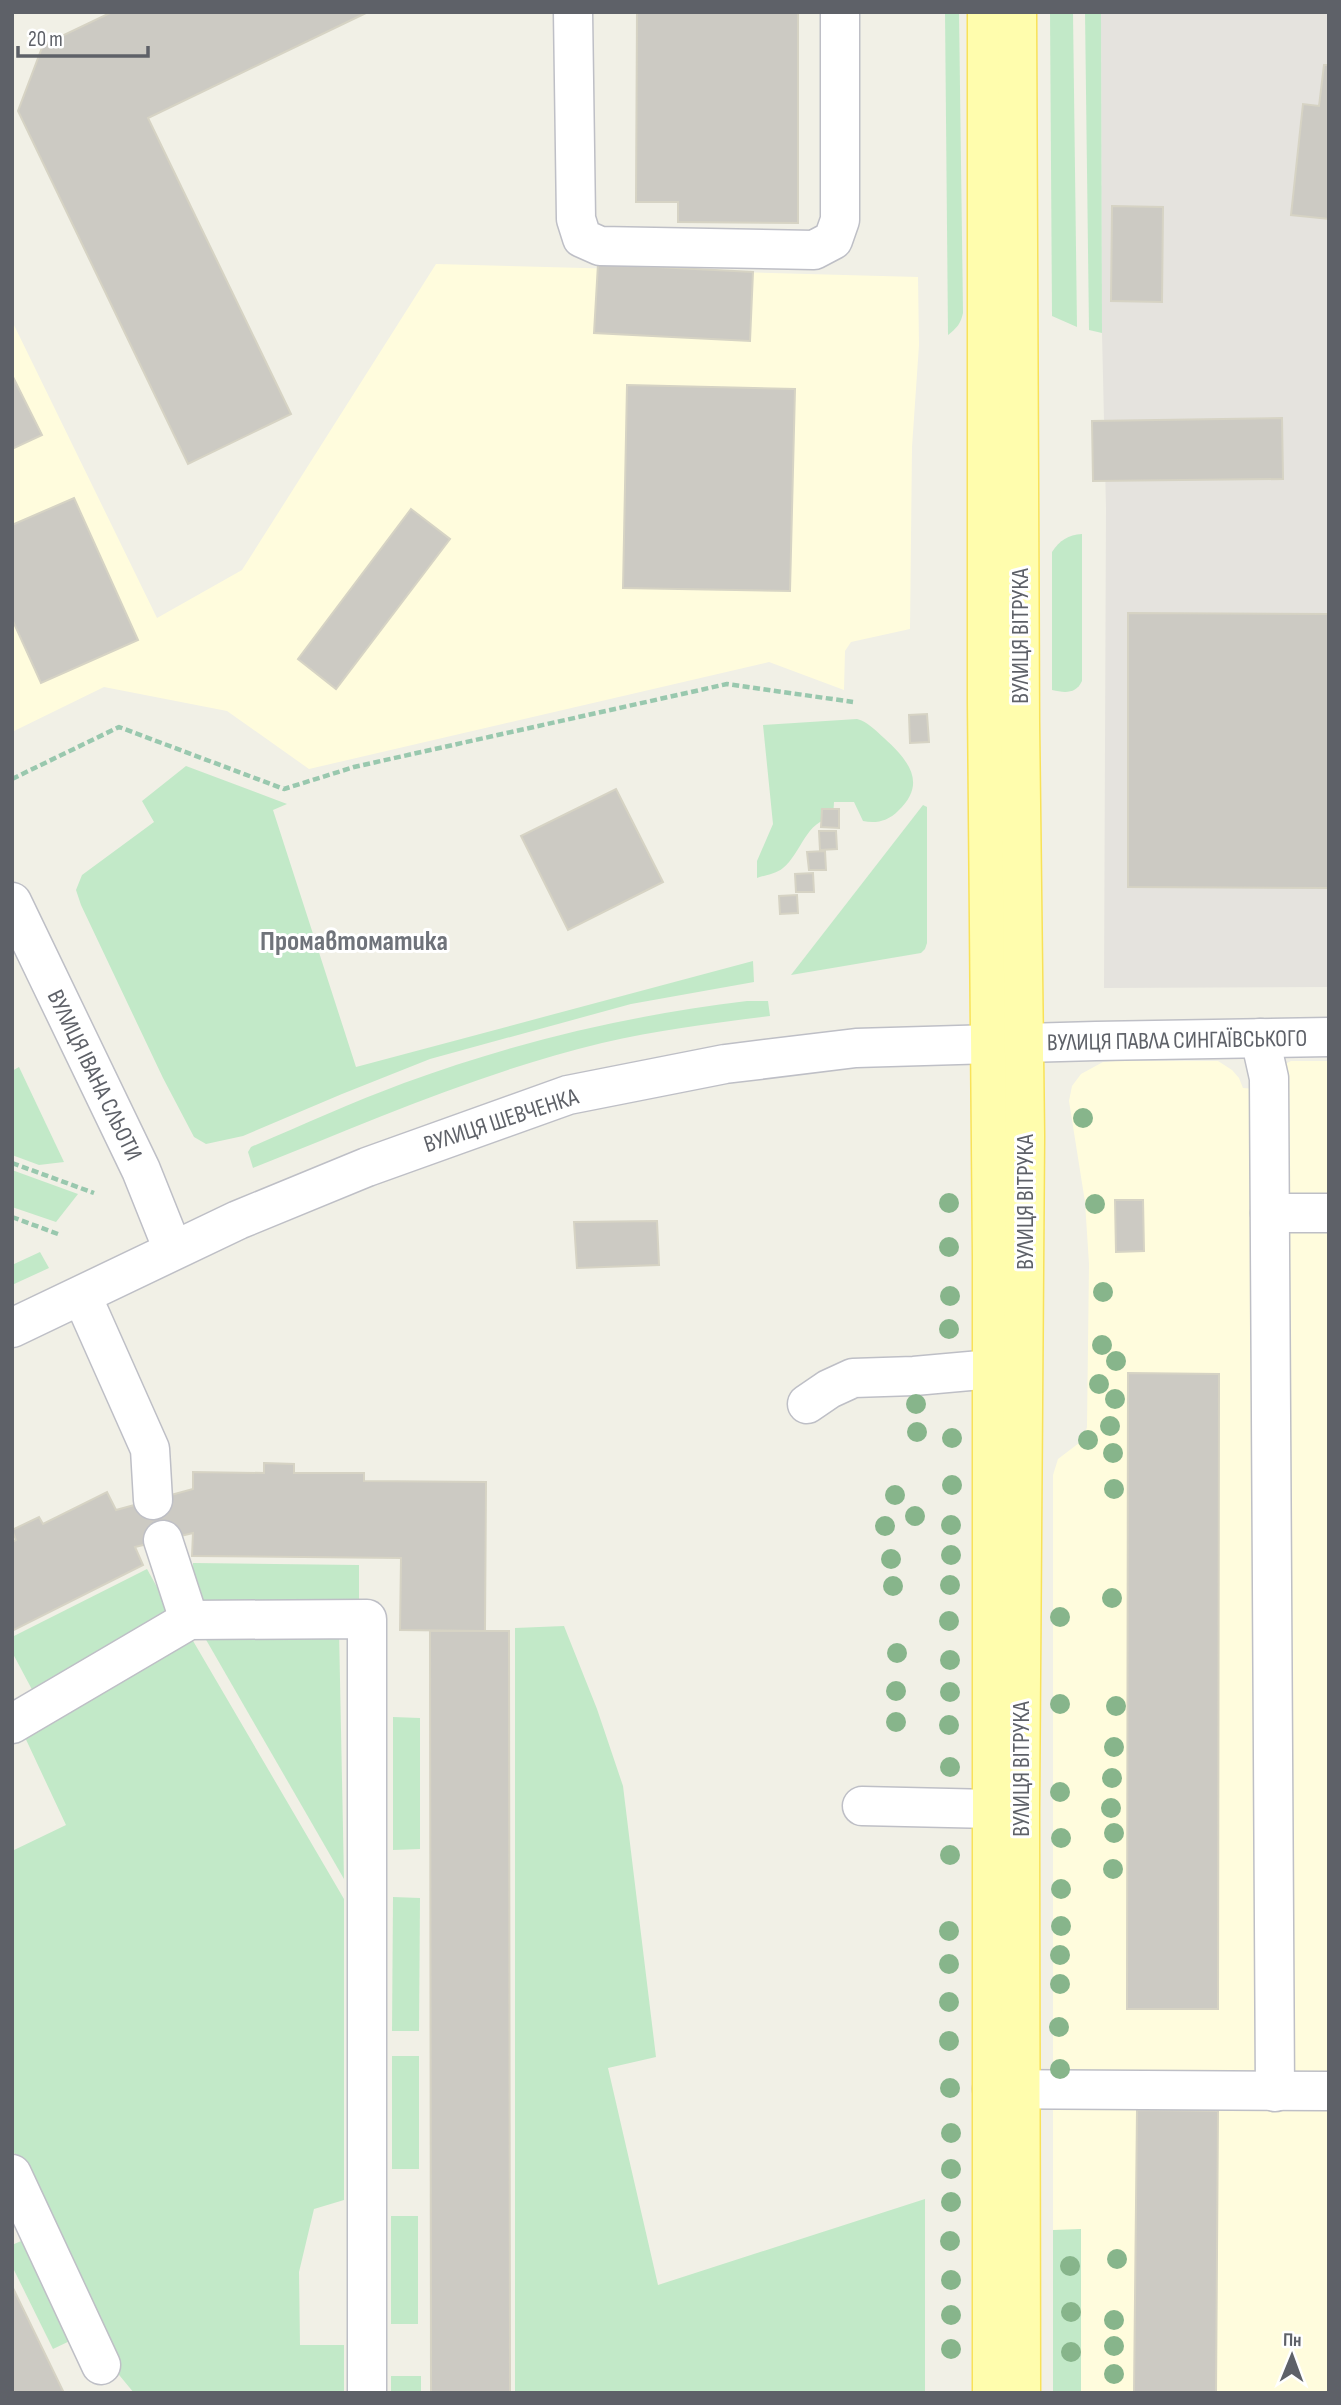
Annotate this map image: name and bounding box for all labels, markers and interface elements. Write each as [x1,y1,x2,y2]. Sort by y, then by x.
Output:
scale bar [18,14,147,58]
text: 20 m [28,27,63,52]
street label: ВУЛИЦЯ ВІТРУКА [1006,567,1035,704]
district label: Промавтоматика [260,925,448,958]
street label: ВУЛИЦЯ ІВАНА СЛЬОТИ [41,985,148,1165]
street label: ВУЛИЦЯ ПАВЛА СИНГАЇВСЬКОГО [1047,1024,1307,1057]
street label: ВУЛИЦЯ ШЕВЧЕНКА [420,1082,583,1159]
street label: ВУЛИЦЯ ВІТРУКА [1011,1133,1040,1270]
street label: ВУЛИЦЯ ВІТРУКА [1007,1700,1036,1837]
north arrow [1257,2321,1327,2391]
text: Пн [1283,2329,1302,2352]

